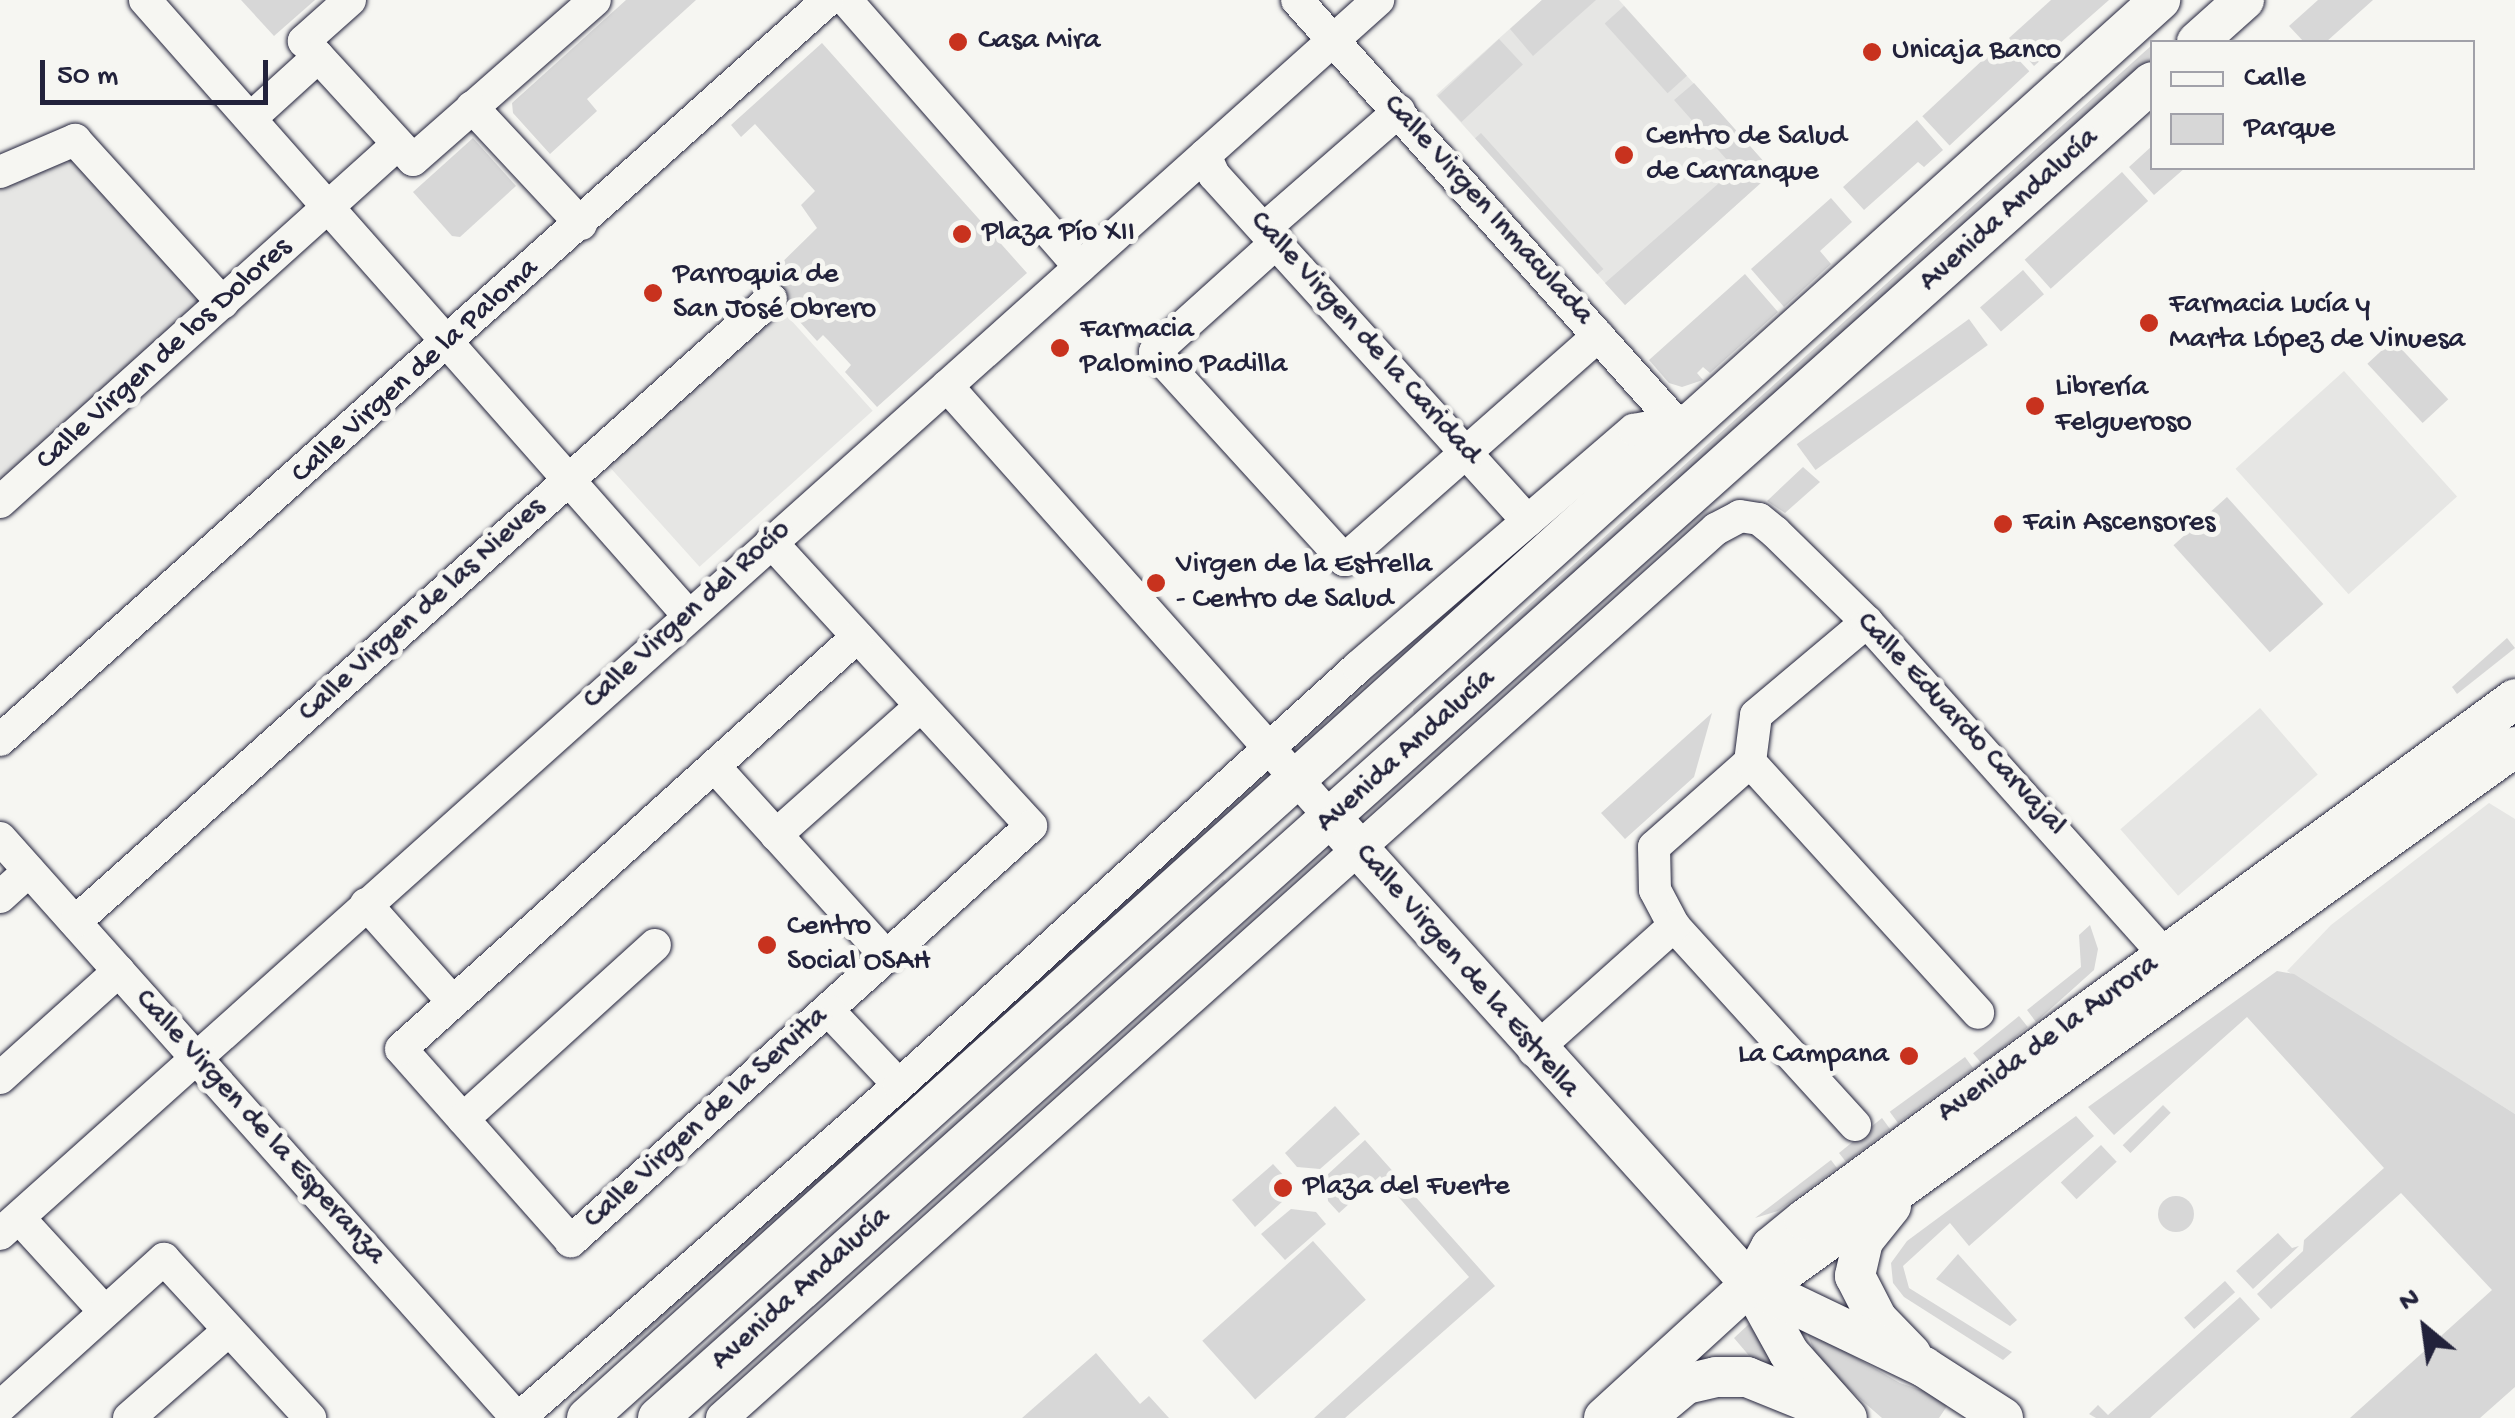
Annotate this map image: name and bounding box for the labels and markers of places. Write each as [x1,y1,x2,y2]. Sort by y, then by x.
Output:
place label: Casa Mira [978,24,1100,60]
marker: Casa Mira [947,31,969,53]
place label: Unicaja Banco [1892,34,2061,70]
marker: Unicaja Banco [1861,41,1883,63]
place label: Centro de Salud de Carranque [1646,120,1847,190]
marker: Centro de Salud de Carranque [1611,142,1637,168]
place label: Plaza Pío XII [982,216,1135,252]
marker: Plaza Pío XII [951,223,973,245]
place label: Parroquia de San José Obrero [673,258,876,328]
marker: Parroquia de San José Obrero [642,282,664,304]
place label: Farmacia Lucía y Marta López de Vinuesa [2169,288,2465,358]
marker: Farmacia Lucía y Marta López de Vinuesa [2138,312,2160,334]
place label: Farmacia Palomino Padilla [1080,313,1287,384]
marker: Farmacia Palomino Padilla [1049,337,1071,359]
place label: Librería Felgueroso [2055,371,2192,442]
marker: Librería Felgueroso [2024,395,2046,417]
place label: Fain Ascensores [2023,506,2215,542]
marker: Fain Ascensores [1992,513,2014,535]
place label: Virgen de la Estrella - Centro de Salud [1176,548,1432,618]
marker: Virgen de la Estrella - Centro de Salud [1145,572,1167,594]
place label: Centro Social OSAH [787,910,930,980]
marker: Centro Social OSAH [756,934,778,956]
place label: La Campana [1738,1038,1889,1074]
marker: La Campana [1898,1045,1920,1067]
place label: Plaza del Fuerte [1303,1170,1510,1206]
marker: Plaza del Fuerte [1272,1177,1294,1199]

